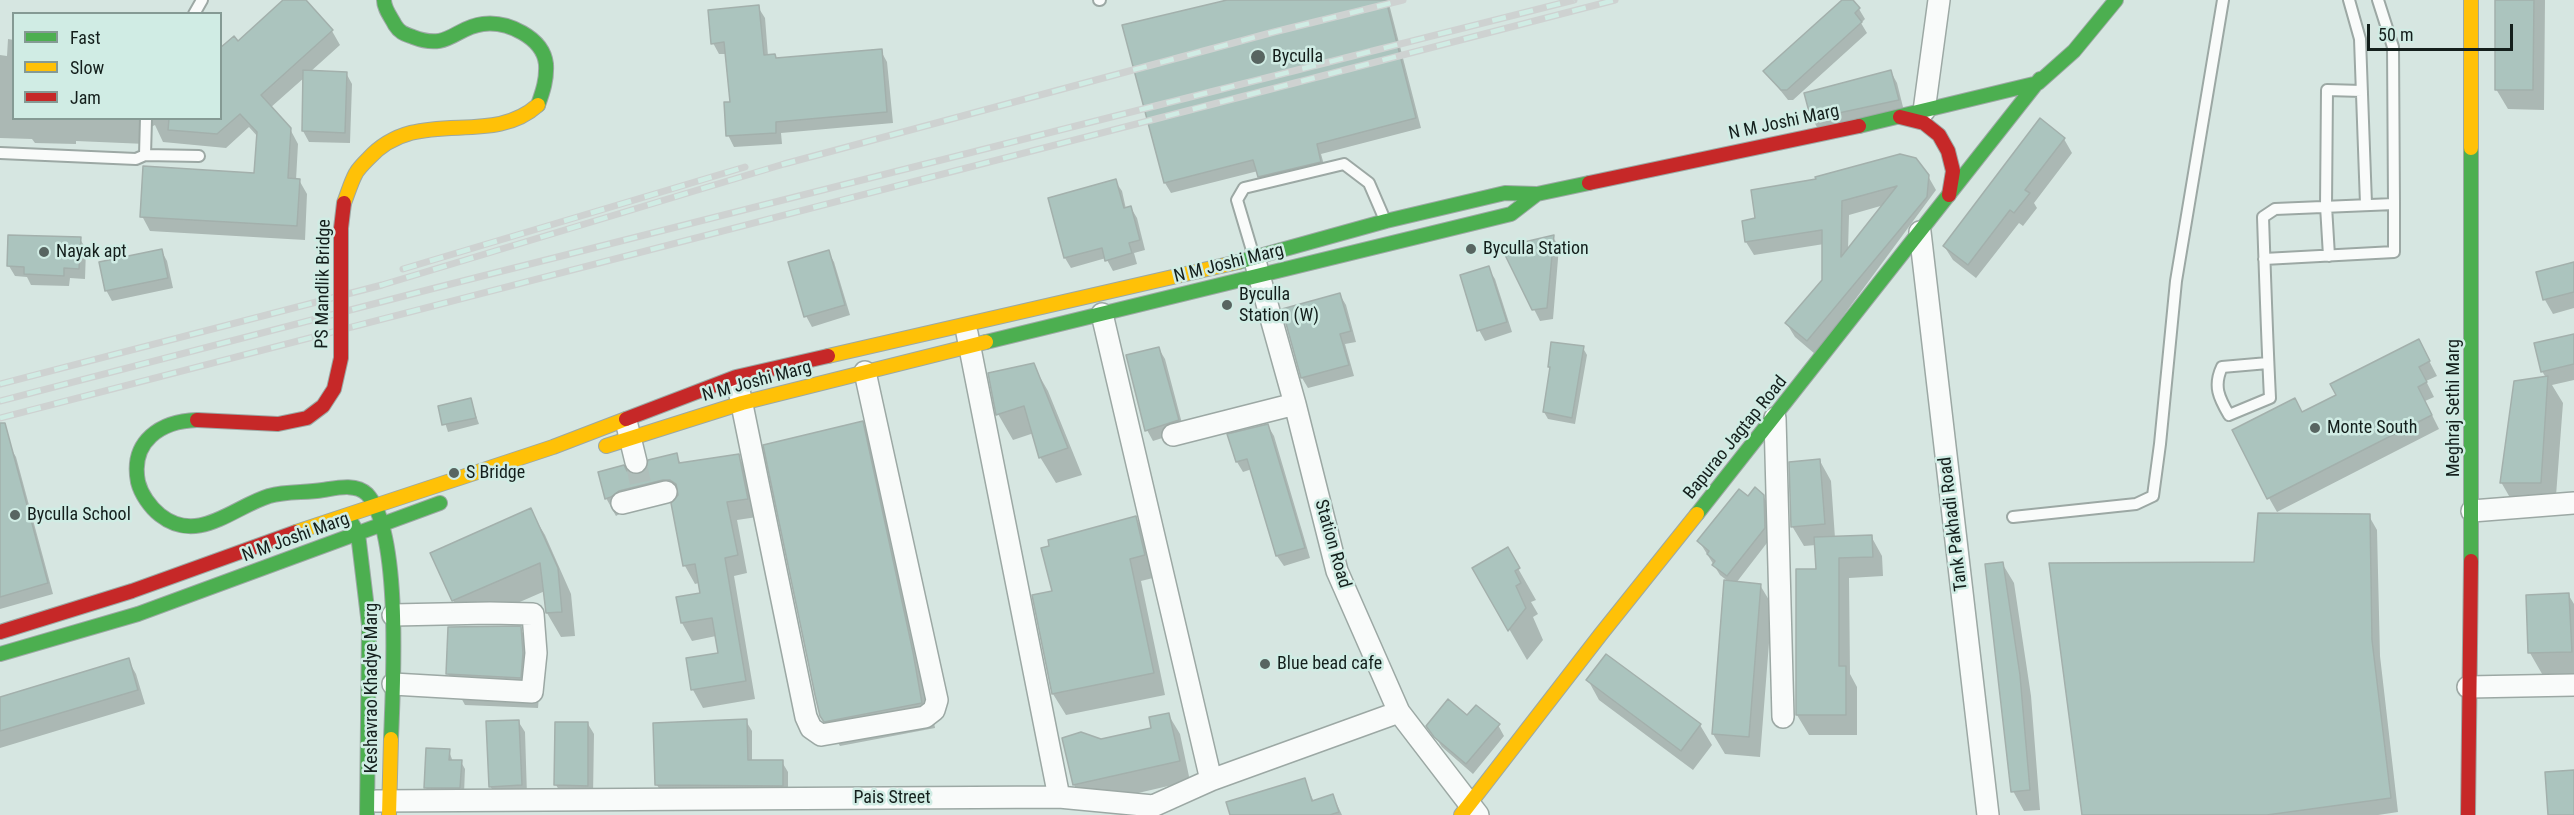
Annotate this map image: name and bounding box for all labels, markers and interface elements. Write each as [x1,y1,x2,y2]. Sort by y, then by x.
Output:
legend [12,12,222,120]
scale bar [2370,12,2516,50]
text: 50 m [2378,24,2413,45]
text: Fast [70,27,101,48]
place label: Byculla [1272,46,1323,68]
marker: Byculla [1249,48,1267,66]
text: Slow [70,57,104,78]
text: Jam [70,87,101,108]
street label: N M Joshi Marg [1727,101,1841,145]
street label: PS Mandlik Bridge [312,219,336,349]
place label: Byculla Station [1483,238,1589,260]
street label: N M Joshi Marg [1172,240,1286,288]
place label: Nayak apt [56,241,127,263]
marker: Byculla Station [1464,242,1478,256]
marker: Nayak apt [37,245,51,259]
place label: Byculla Station (W) [1239,284,1319,326]
marker: Byculla Station (W) [1220,298,1234,312]
street label: Meghraj Sethi Marg [2443,339,2465,477]
street label: N M Joshi Marg [700,357,814,407]
street label: Bapurao Jagtap Road [1680,372,1792,504]
place label: Monte South [2327,417,2417,439]
marker: Monte South [2308,421,2322,435]
street label: Tank Pakhadi Road [1935,456,1973,592]
place label: S Bridge [466,462,525,484]
marker: S Bridge [447,466,461,480]
street label: Station Road [1309,497,1355,591]
place label: Byculla School [27,504,131,526]
marker: Byculla School [8,508,22,522]
street label: N M Joshi Marg [240,509,352,567]
street label: Keshavrao Khadye Marg [361,603,383,773]
place label: Blue bead cafe [1277,653,1382,675]
marker: Blue bead cafe [1258,657,1272,671]
street label: Pais Street [853,787,931,809]

